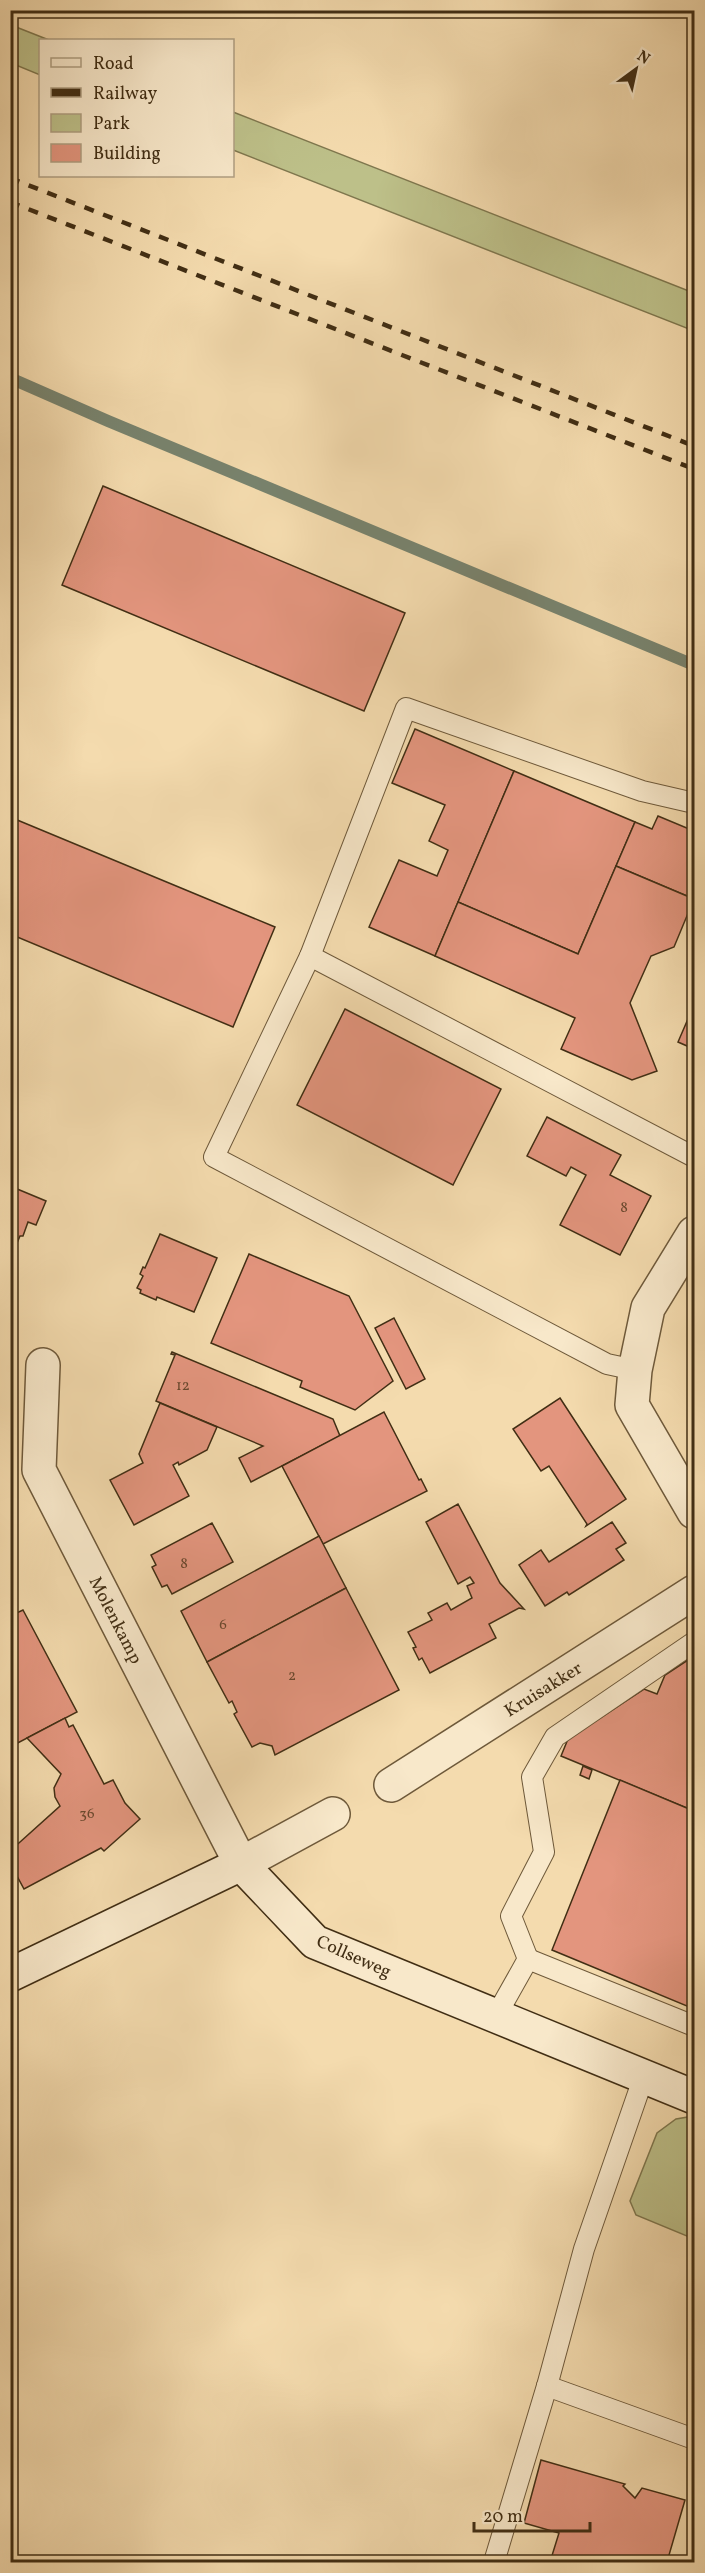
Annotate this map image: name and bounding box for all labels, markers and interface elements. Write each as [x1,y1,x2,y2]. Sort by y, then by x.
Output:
legend [39,39,234,177]
north arrow [606,39,666,99]
text: N [632,46,654,71]
text: Road [93,52,134,77]
text: Railway [93,82,157,107]
text: Park [93,112,130,137]
text: Building [93,142,161,167]
house number: 8 [620,1198,628,1219]
house number: 12 [176,1376,190,1397]
house number: 8 [180,1554,188,1575]
street label: Molenkamp [82,1572,147,1669]
house number: 6 [219,1615,227,1636]
street label: Kruisakker [500,1656,588,1724]
house number: 2 [288,1666,296,1687]
house number: 36 [79,1804,95,1825]
street label: Collseweg [312,1930,395,1985]
scale bar [474,2495,590,2533]
text: 20 m [483,2505,523,2530]

